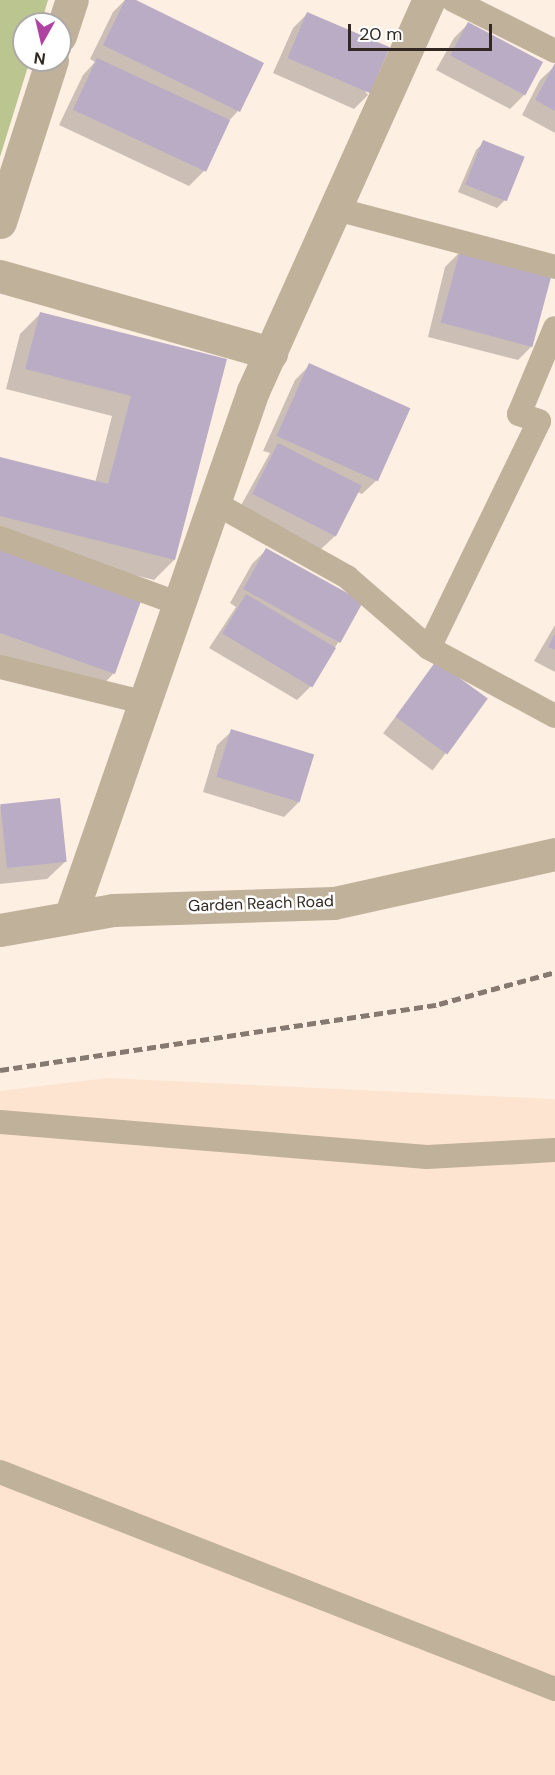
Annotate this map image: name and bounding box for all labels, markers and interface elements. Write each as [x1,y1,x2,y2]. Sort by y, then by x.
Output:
north arrow [12,12,72,72]
scale bar [351,12,495,50]
text: 20 m [359,22,402,46]
text: N [32,47,47,70]
street label: Garden Reach Road [188,892,334,916]

